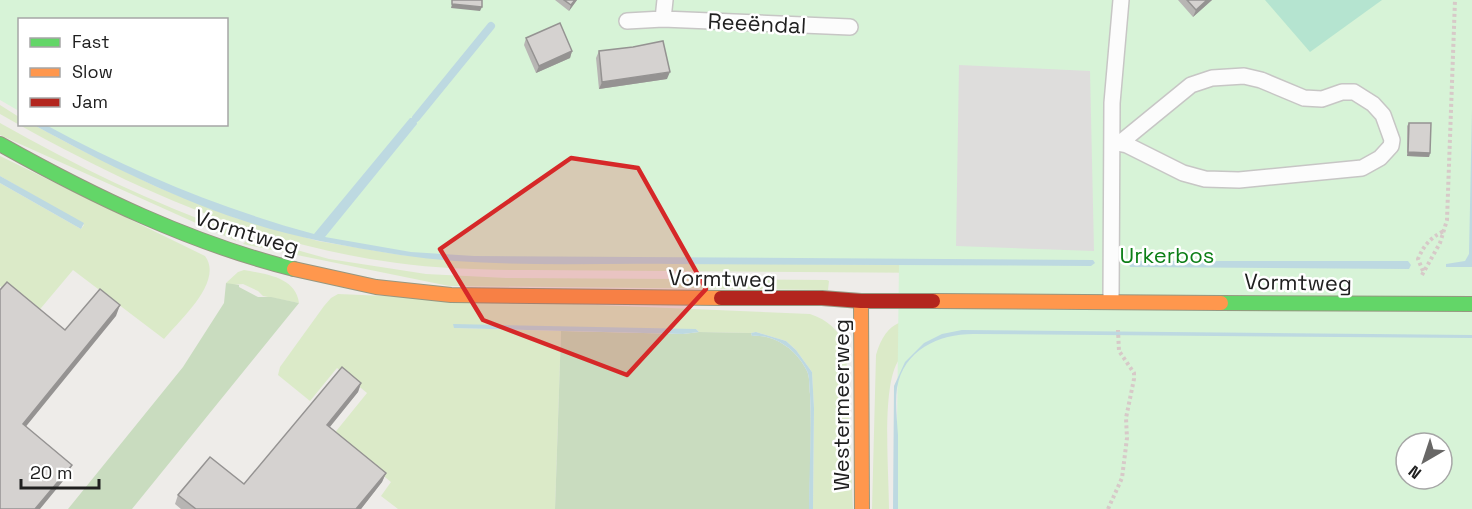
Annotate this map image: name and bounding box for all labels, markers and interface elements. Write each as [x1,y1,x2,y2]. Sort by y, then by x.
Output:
street label: Reeëndal [707,6,807,40]
legend [18,18,228,126]
text: Fast [72,30,109,53]
text: Slow [72,60,113,83]
text: Jam [72,90,108,113]
street label: Vormtweg [191,203,303,261]
park label: Urkerbos [1120,241,1214,269]
street label: Vormtweg [668,263,776,293]
street label: Vormtweg [1244,267,1352,297]
street label: Westermeerweg [827,319,855,491]
north arrow [1394,431,1454,491]
scale bar [21,452,99,490]
text: 20 m [30,461,73,484]
text: N [1404,461,1426,484]

